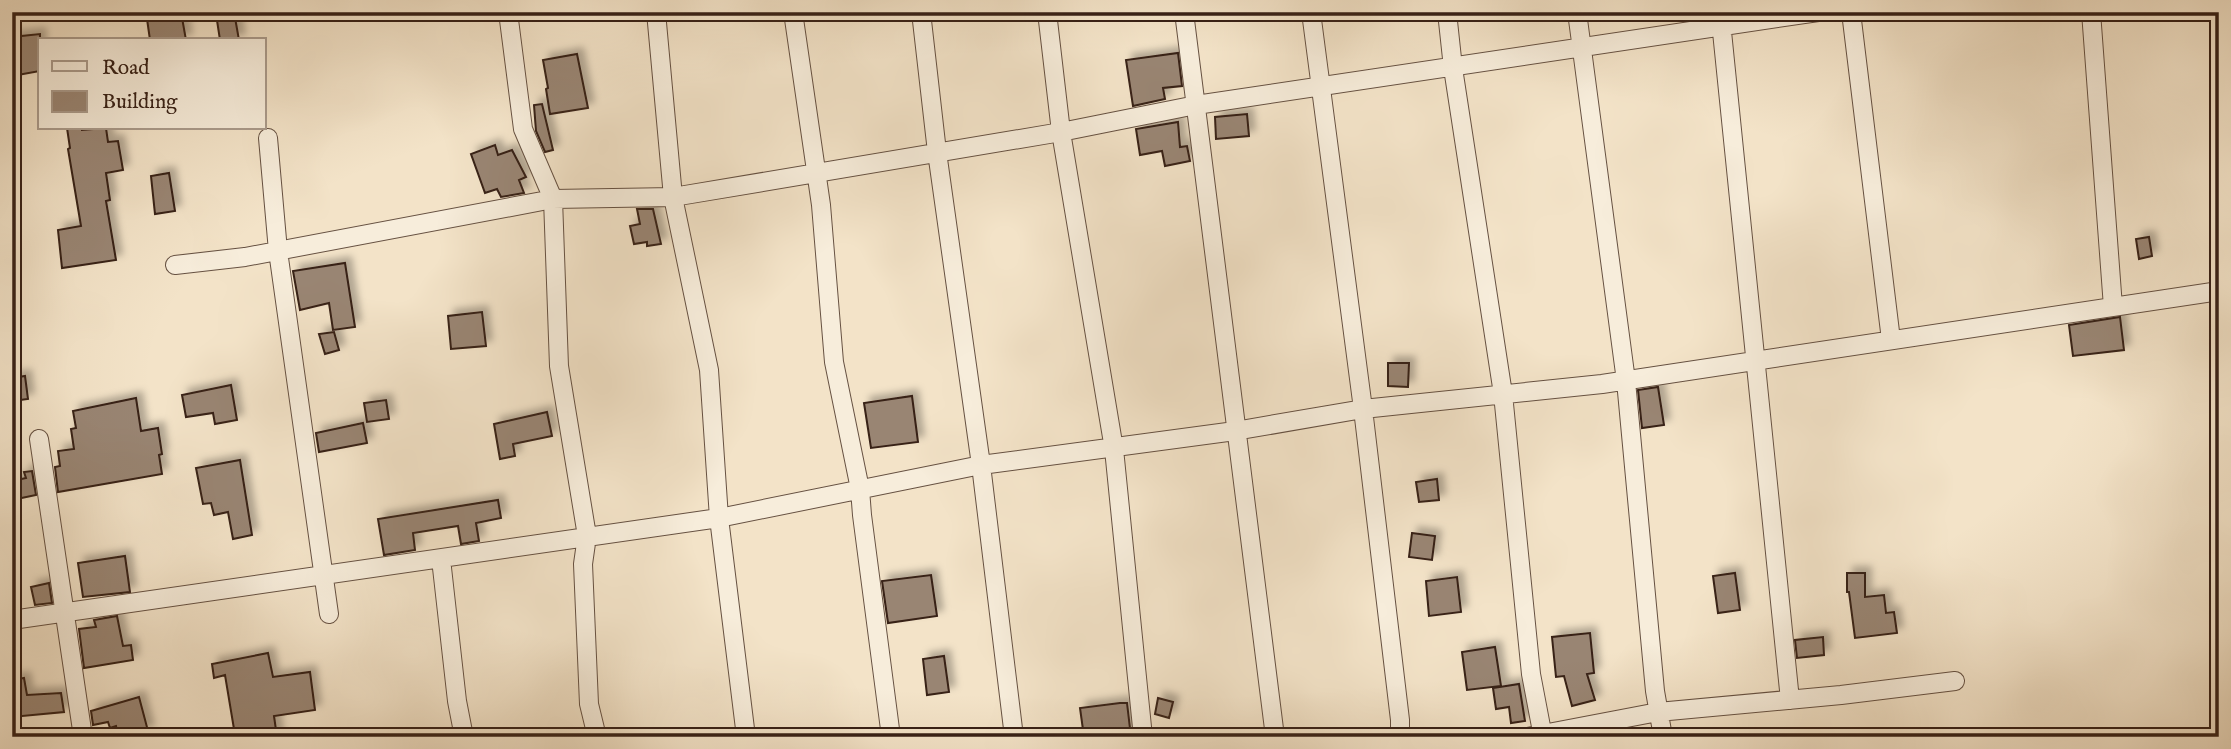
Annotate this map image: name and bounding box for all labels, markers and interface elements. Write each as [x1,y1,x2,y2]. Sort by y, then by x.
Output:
legend [38,38,266,130]
text: Road [102,55,150,82]
text: Building [102,89,178,116]

